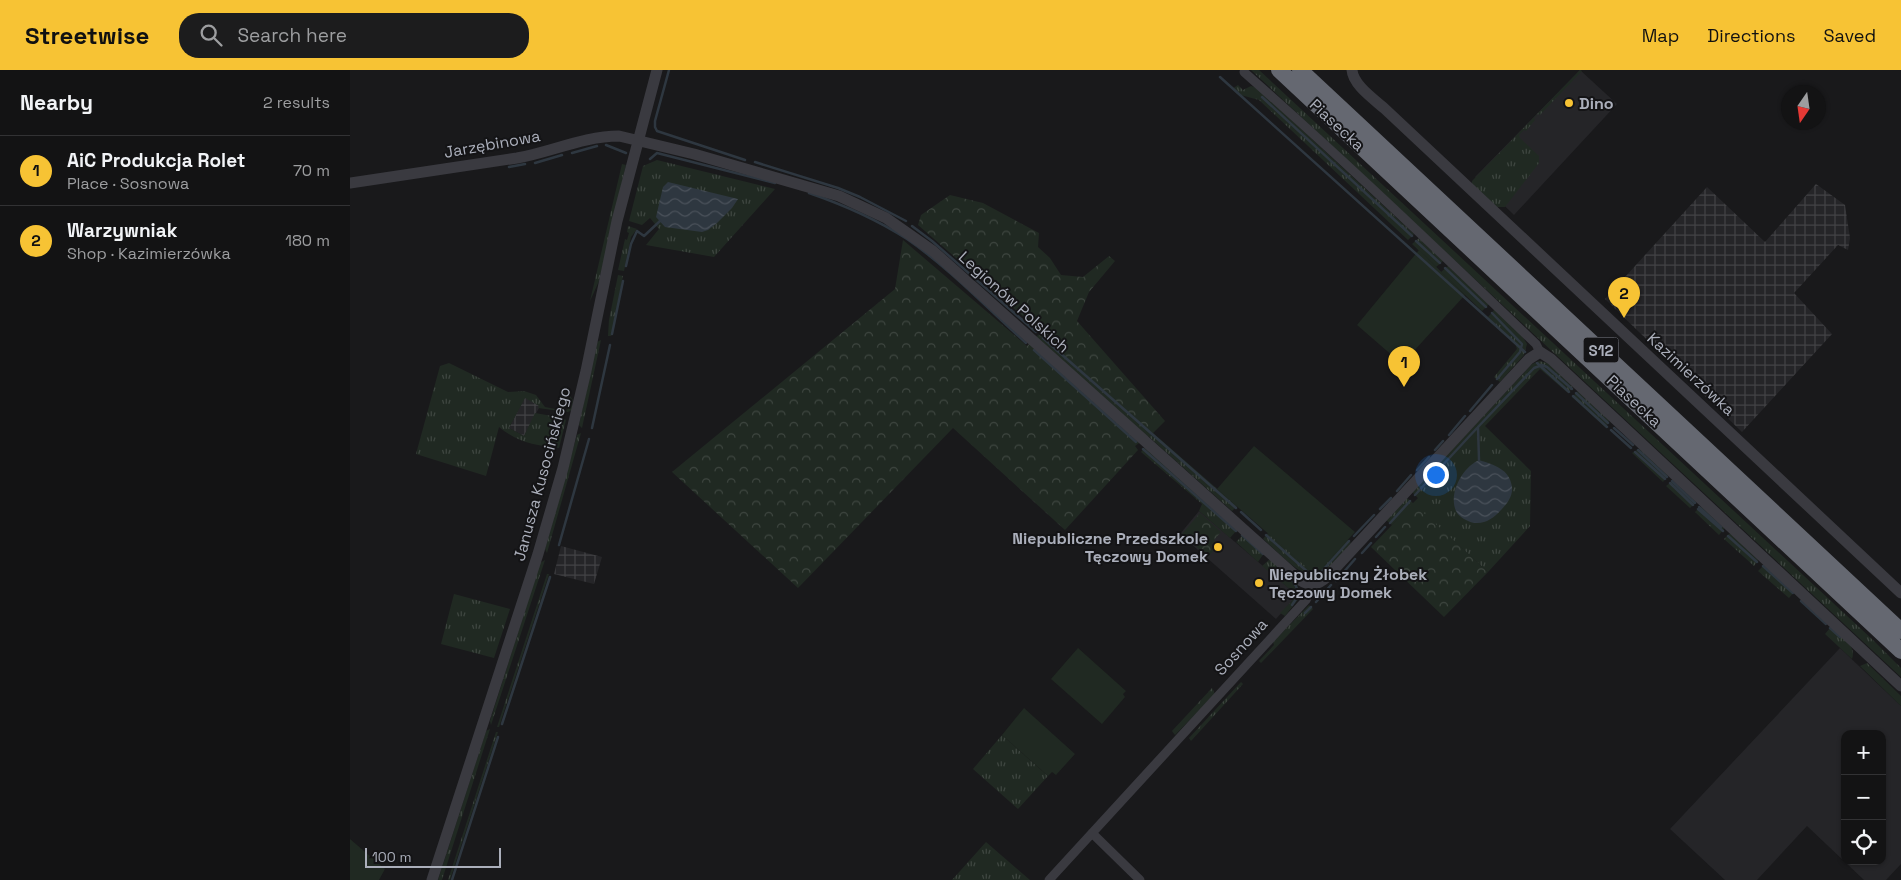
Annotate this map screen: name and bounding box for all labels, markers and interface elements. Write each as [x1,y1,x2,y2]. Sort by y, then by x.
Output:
search box [179,13,529,58]
text: Streetwise [25,20,149,51]
icon: search [197,21,225,49]
text: Search here [237,23,347,48]
text: Map [1642,24,1679,47]
text: Directions [1707,24,1796,47]
text: Saved [1824,24,1876,47]
north arrow [1781,85,1826,130]
text: Nearby [20,89,93,116]
text: 2 results [263,92,330,113]
place label: Dino [1579,93,1614,114]
street label: Piasecka [1305,94,1369,156]
marker: Dino [1563,97,1575,109]
street label: Jarzębinowa [442,125,542,163]
text: AiC Produkcja Rolet [67,148,245,173]
text: 1 [32,160,40,181]
text: 70 m [293,160,330,181]
text: Place · Sosnowa [67,173,189,194]
text: Warzywniak [67,218,177,243]
text: 2 [31,230,41,251]
text: 180 m [285,230,330,251]
text: Shop · Kazimierzówka [67,243,231,264]
street label: Legionów Polskich [954,247,1074,357]
pin: 2 [1608,277,1640,318]
street label: Kazimierzówka [1643,328,1739,420]
road number: S12 [1584,338,1618,362]
pin: 1 [1388,346,1420,387]
street label: Piasecka [1602,370,1666,432]
street label: Janusza Kusocińskiego [509,385,575,563]
your location [1423,462,1449,488]
place label: Niepubliczne Przedszkole Tęczowy Domek [1012,528,1208,567]
marker: Niepubliczne Przedszkole Tęczowy Domek [1212,541,1224,553]
place label: Niepubliczny Żłobek Tęczowy Domek [1269,564,1427,603]
marker: Niepubliczny Żłobek Tęczowy Domek [1253,577,1265,589]
street label: Sosnowa [1210,614,1272,680]
map controls [1841,730,1886,865]
button: + [1841,730,1886,775]
button: − [1841,775,1886,820]
button: locate [1841,820,1886,865]
scale bar [365,845,501,868]
text: 100 m [372,848,411,866]

